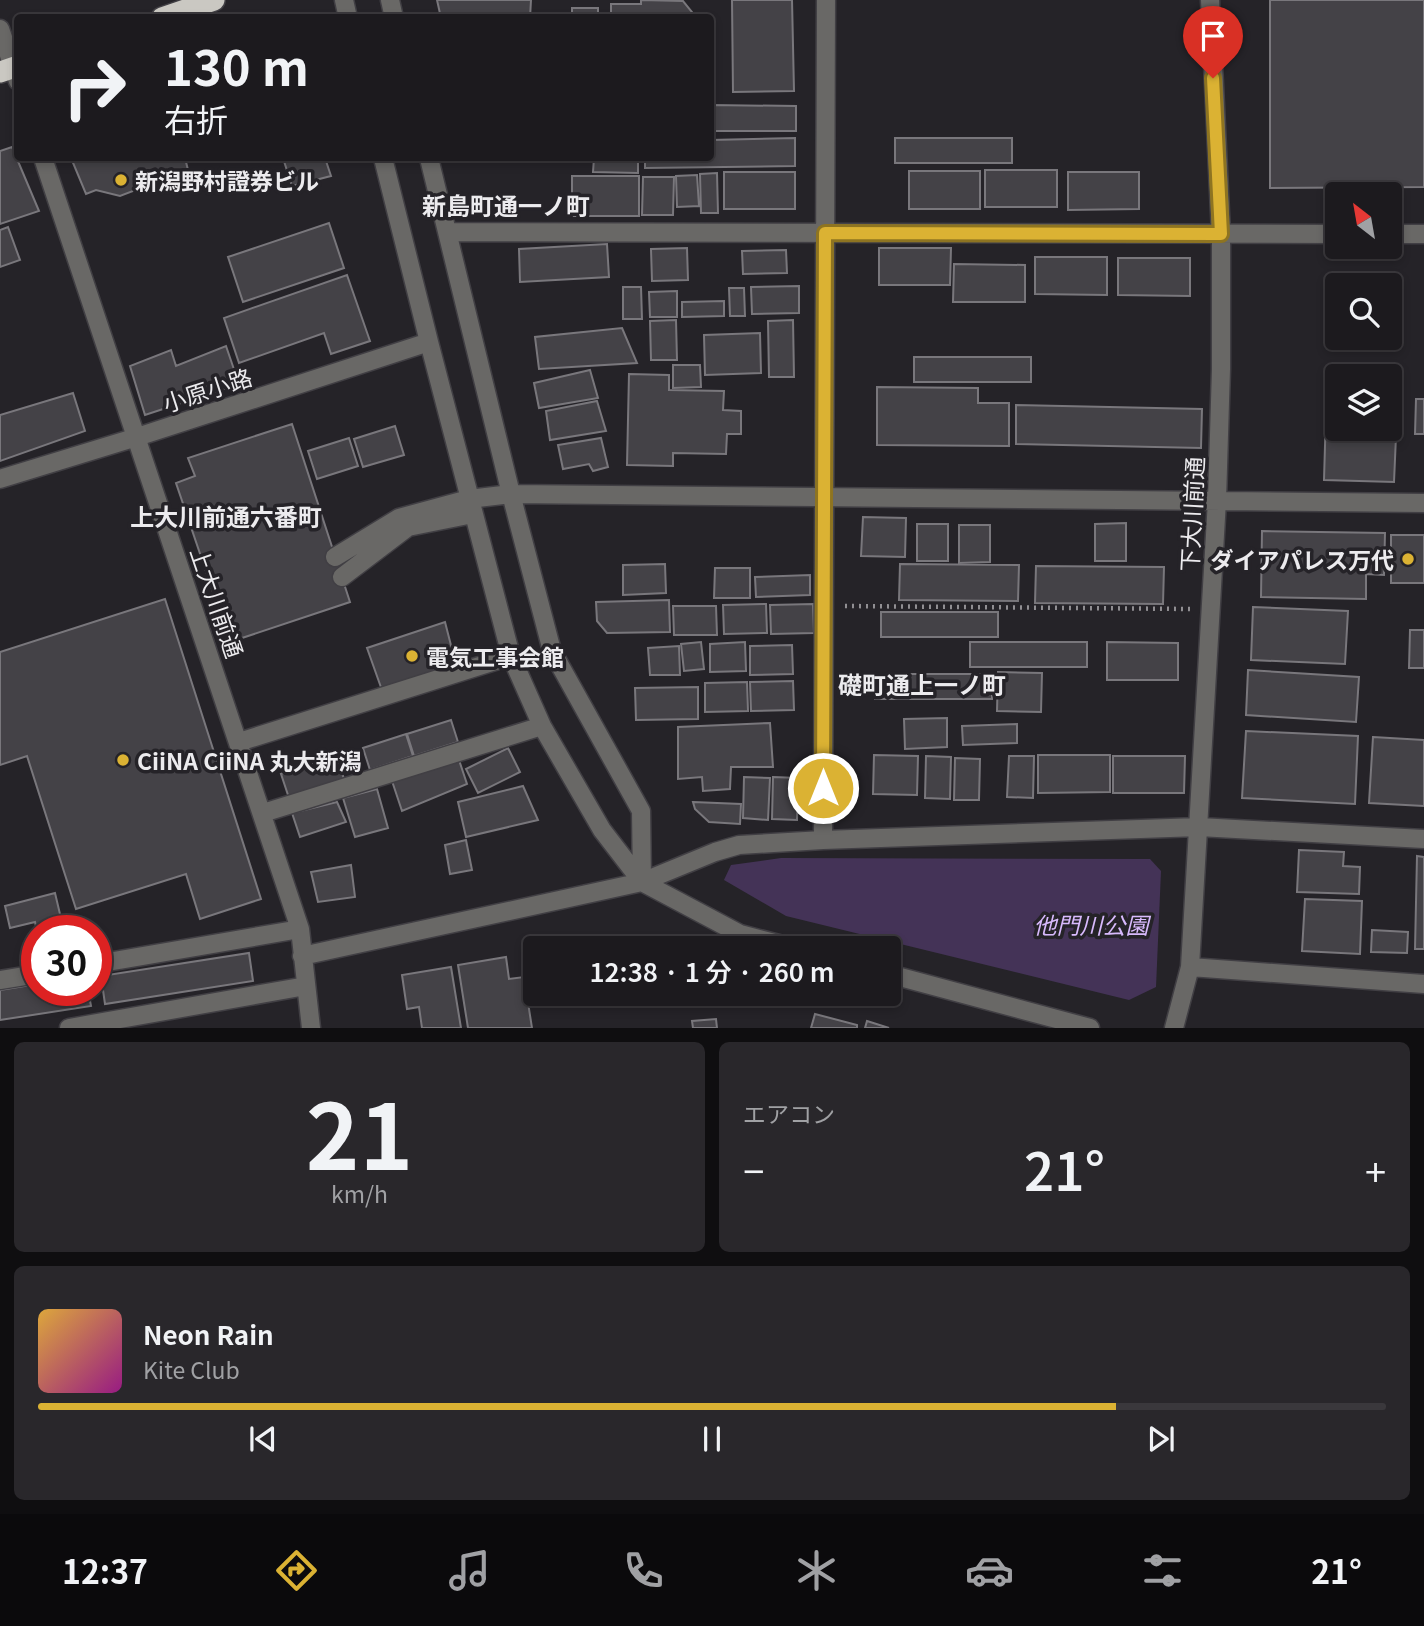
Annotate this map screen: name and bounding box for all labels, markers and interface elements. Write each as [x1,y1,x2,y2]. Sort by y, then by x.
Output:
pin [1183,6,1243,78]
icon: arrive [1194,17,1232,55]
text: 130 m [164,29,309,100]
icon: right [49,42,140,133]
text: 右折 [164,95,228,141]
place label: 新潟野村證券ビル [135,163,319,197]
marker: 新潟野村證券ビル [113,172,129,188]
north arrow [1325,182,1402,259]
map controls [1325,182,1402,441]
district label: 新島町通一ノ町 [422,187,590,222]
button: search [1325,273,1402,350]
street label: 小原小路 [158,359,256,419]
button: layers [1325,364,1402,441]
street label: 下大川前通 [1171,456,1211,572]
district label: 上大川前通六番町 [130,498,322,533]
street label: 上大川前通 [183,542,253,662]
place label: ダイアパレス万代 [1210,542,1394,576]
marker: ダイアパレス万代 [1400,551,1416,567]
place label: 電気工事会館 [426,639,564,673]
marker: 電気工事会館 [404,648,420,664]
district label: 礎町通上一ノ町 [838,666,1006,701]
place label: CiiNA CiiNA 丸大新潟 [137,743,362,777]
position arrow [786,751,860,825]
marker: CiiNA CiiNA 丸大新潟 [115,752,131,768]
park label: 他門川公園 [1034,907,1152,941]
speed limit sign: 30 [21,915,112,1006]
text: 12:38 · 1 分 · 260 m [589,952,835,989]
text: 21 [306,1064,413,1196]
text: エアコン [743,1096,835,1130]
text: 21° [1024,1131,1105,1206]
text: − [743,1142,764,1197]
text: + [1365,1142,1386,1197]
text: km/h [331,1176,388,1210]
text: Neon Rain [143,1315,274,1352]
text: Kite Club [143,1352,240,1386]
icon: previous [244,1420,282,1458]
icon: pause [693,1420,731,1458]
icon: next [1142,1420,1180,1458]
icon: directions [272,1546,321,1595]
icon: music [445,1546,494,1595]
icon: phone [619,1546,668,1595]
icon: climate [792,1546,841,1595]
icon: car [965,1546,1014,1595]
icon: filters [1138,1546,1187,1595]
text: 12:37 [62,1547,148,1593]
text: 21° [1311,1547,1362,1593]

